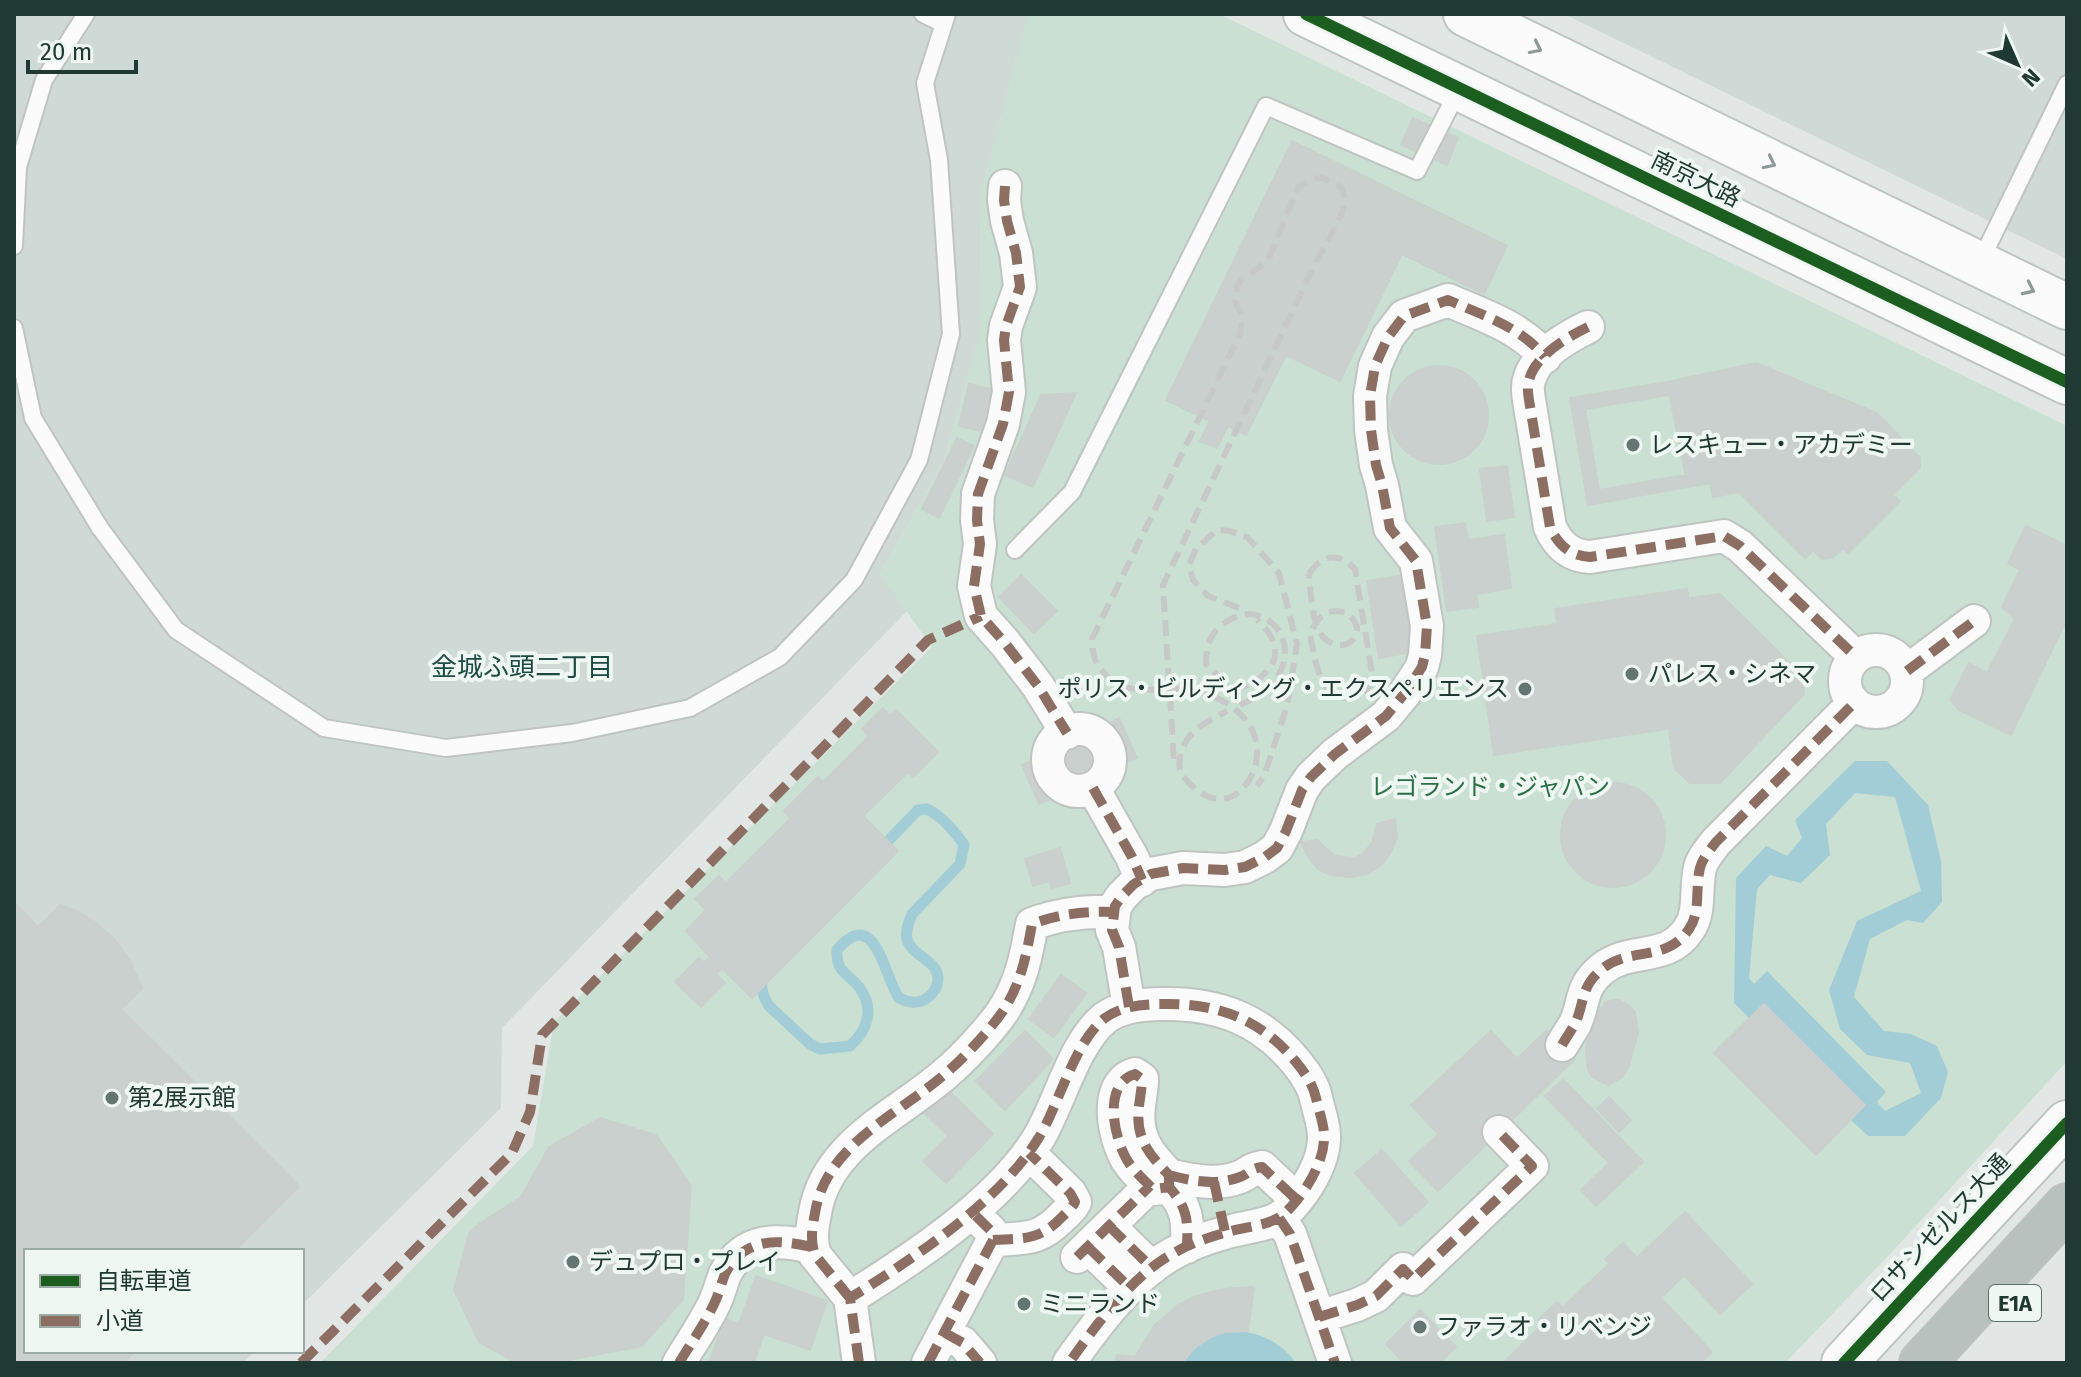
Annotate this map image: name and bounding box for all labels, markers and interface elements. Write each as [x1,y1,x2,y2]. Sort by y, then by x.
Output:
scale bar [28,24,136,74]
north arrow [1977,24,2057,104]
text: 20 m [40,38,92,66]
one-way arrow [1528,38,1543,54]
text: N [2016,63,2045,92]
street label: 南京大路 [1647,145,1745,213]
one-way arrow [1761,153,1776,169]
one-way arrow [2020,279,2035,295]
place label: レスキュー・アカデミー [1649,431,1913,459]
marker: レスキュー・アカデミー [1624,436,1642,454]
district label: 金城ふ頭二丁目 [431,652,613,683]
place label: パレス・シネマ [1648,660,1816,688]
marker: パレス・シネマ [1623,665,1641,683]
place label: ポリス・ビルディング・エクスペリエンス [1058,675,1509,703]
marker: ポリス・ビルディング・エクスペリエンス [1516,680,1534,698]
park label: レゴランド・ジャパン [1370,773,1610,801]
place label: 第2展示館 [128,1084,236,1112]
marker: 第2展示館 [103,1089,121,1107]
street label: ロサンゼルス大通 [1864,1148,2016,1308]
place label: デュプロ・プレイ [589,1248,781,1276]
legend [24,1249,304,1353]
marker: デュプロ・プレイ [564,1253,582,1271]
text: 自転車道 [96,1267,192,1295]
road number: E1A [1989,1285,2041,1321]
place label: ミニランド [1040,1290,1160,1318]
marker: ミニランド [1015,1295,1033,1313]
text: 小道 [96,1307,144,1335]
place label: ファラオ・リベンジ [1436,1313,1652,1341]
marker: ファラオ・リベンジ [1411,1318,1429,1336]

